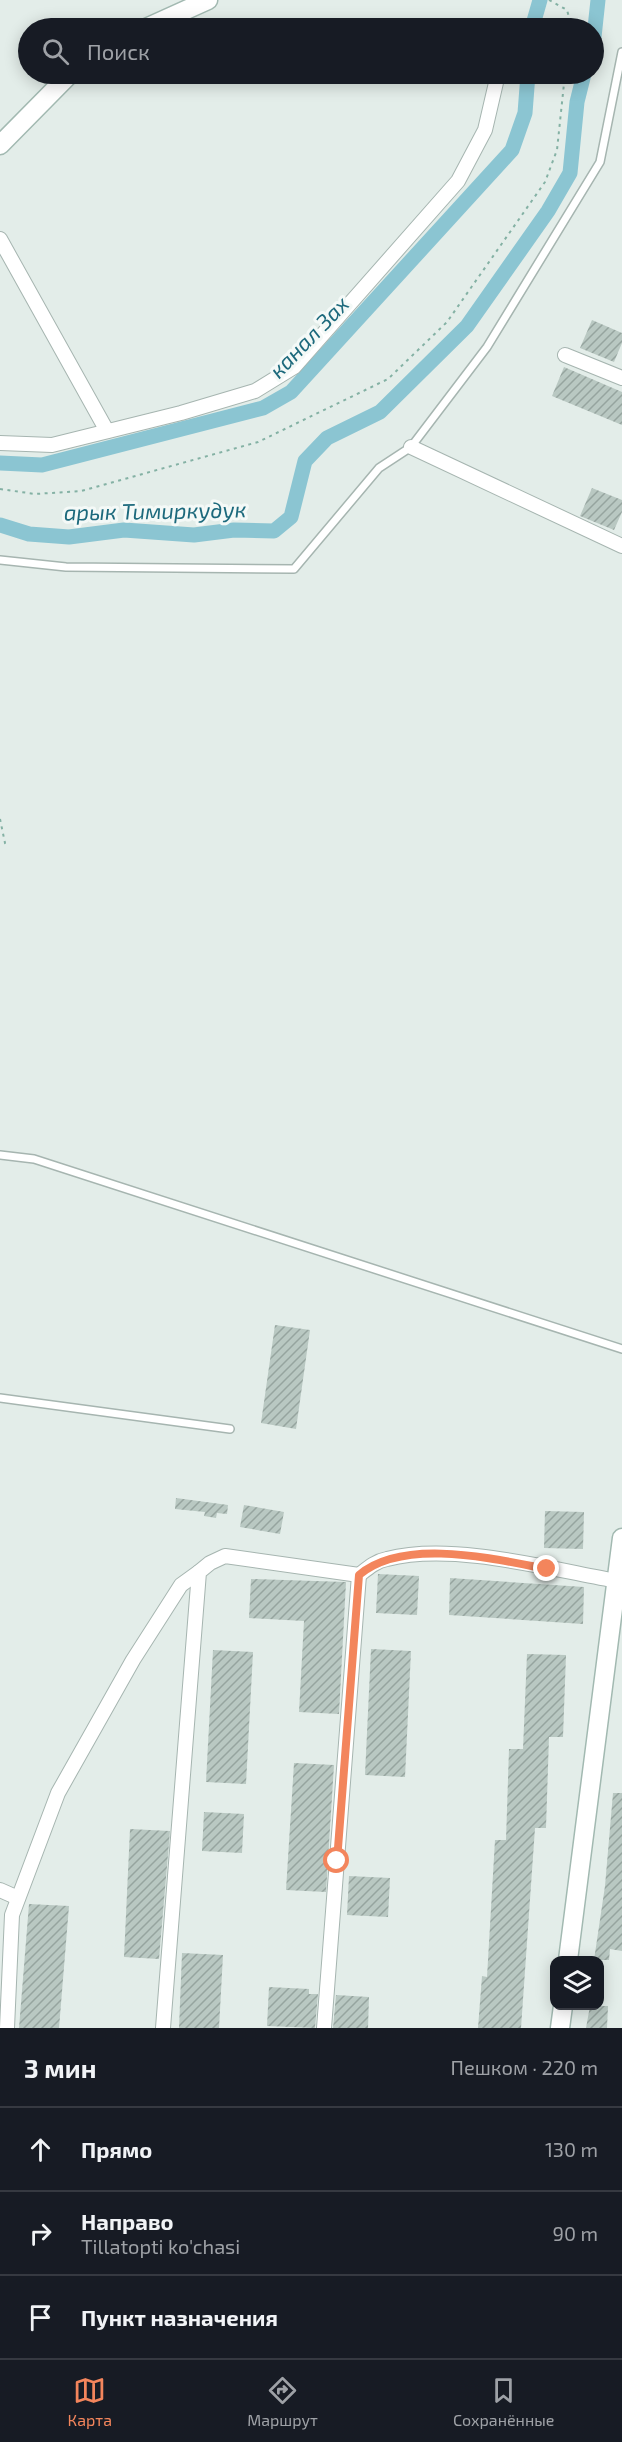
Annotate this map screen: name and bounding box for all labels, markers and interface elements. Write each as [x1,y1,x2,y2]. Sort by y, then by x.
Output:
search box [18,18,604,84]
icon: search [39,35,72,68]
text: Поиск [87,38,150,64]
water label: канал Зах [263,290,354,382]
water label: арык Тимиркудук [64,495,247,525]
route end [533,1555,559,1581]
route start [323,1847,349,1873]
map controls [550,1956,604,2010]
button: layers [550,1956,604,2010]
text: 3 мин [24,2052,96,2083]
text: Пешком · 220 m [451,2055,598,2079]
icon: ahead [24,2133,57,2166]
text: Прямо [81,2136,152,2162]
text: 130 m [545,2137,598,2161]
text: Направо [81,2208,174,2234]
icon: right [24,2217,57,2250]
text: 90 m [553,2221,598,2245]
text: Tillatopti ko'chasi [81,2234,240,2258]
icon: arrive [24,2301,57,2334]
text: Пункт назначения [81,2304,278,2330]
tab: Карта [68,2374,112,2429]
tab: Маршрут [247,2374,318,2429]
tab: Сохранённые [453,2374,554,2429]

